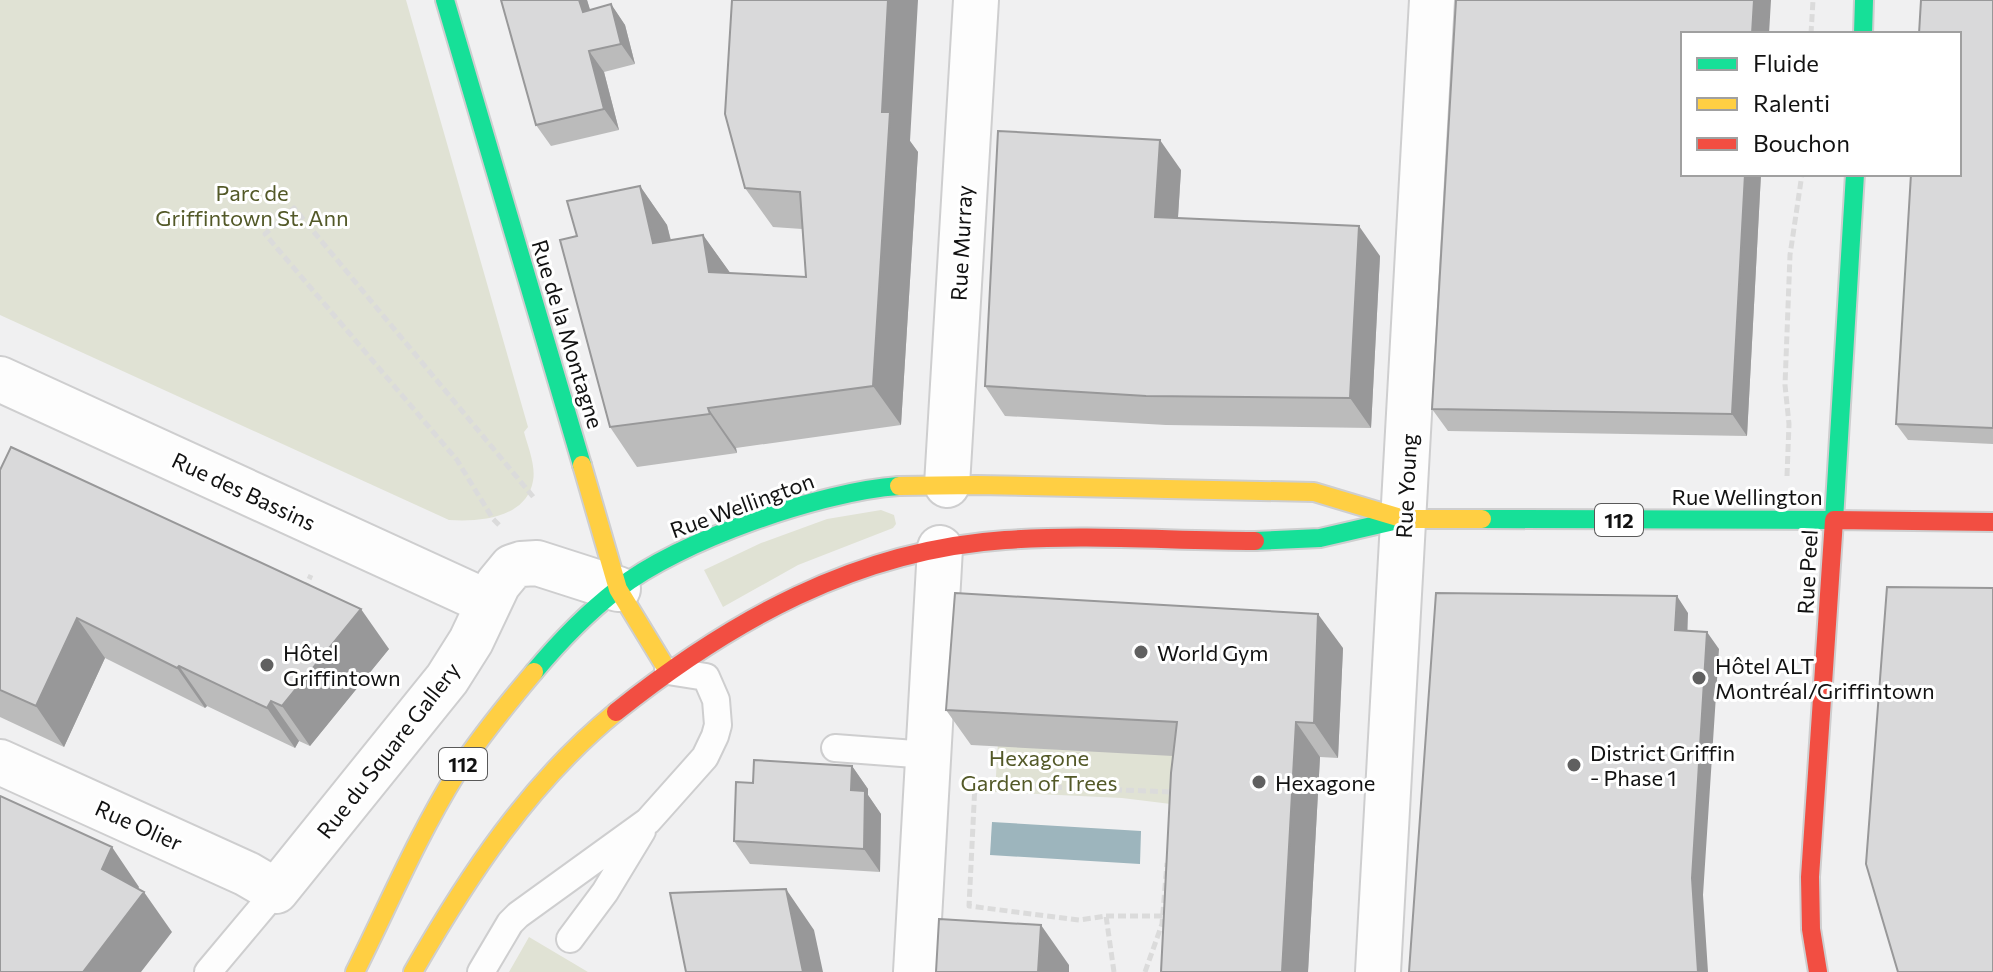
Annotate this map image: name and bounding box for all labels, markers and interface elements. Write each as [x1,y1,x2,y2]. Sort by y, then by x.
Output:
legend [1681,32,1961,176]
text: Fluide [1753,48,1819,77]
text: Ralenti [1753,88,1830,117]
text: Bouchon [1753,128,1850,157]
park label: Parc de Griffintown St. Ann [155,179,349,231]
street label: Rue Murray [944,184,978,302]
street label: Rue de la Montagne [526,236,610,432]
street label: Rue Young [1390,433,1422,539]
street label: Rue des Bassins [168,446,320,536]
street label: Rue Wellington [666,466,818,544]
street label: Rue Wellington [1671,483,1823,510]
road number: 112 [1595,504,1643,536]
street label: Rue Peel [1791,529,1823,615]
place label: Hôtel Griffintown [283,639,401,691]
place label: World Gym [1157,639,1269,666]
marker: World Gym [1132,643,1150,661]
place label: Hôtel ALT Montréal/Griffintown [1715,652,1935,704]
marker: Hôtel Griffintown [258,656,276,674]
street label: Rue du Square Gallery [311,656,465,844]
marker: Hôtel ALT Montréal/Griffintown [1690,669,1708,687]
place label: District Griffin - Phase 1 [1590,739,1735,791]
park label: Hexagone Garden of Trees [961,744,1117,796]
road number: 112 [439,748,487,780]
marker: District Griffin - Phase 1 [1565,756,1583,774]
place label: Hexagone [1275,769,1375,796]
marker: Hexagone [1250,773,1268,791]
street label: Rue Olier [91,794,187,856]

